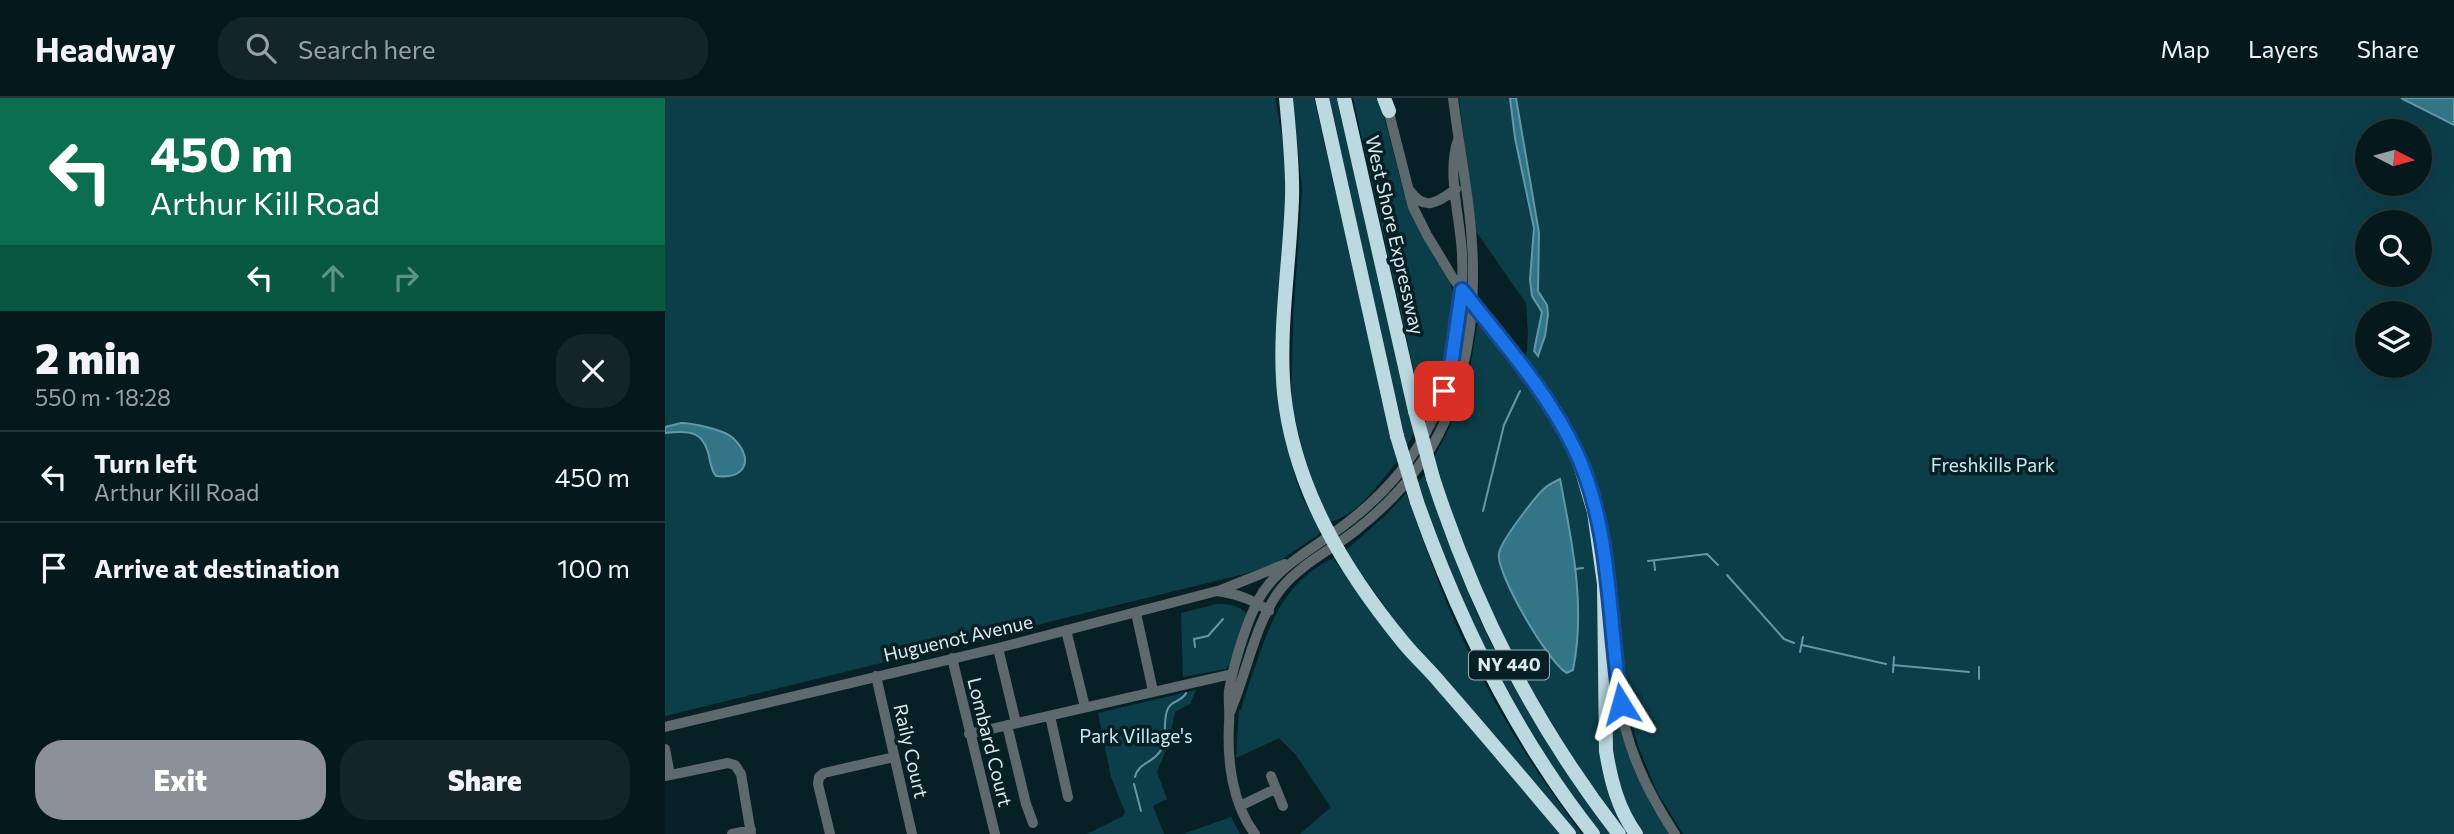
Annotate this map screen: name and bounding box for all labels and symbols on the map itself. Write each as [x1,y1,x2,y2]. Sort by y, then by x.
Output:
north arrow [2355,119,2433,196]
street label: West Shore Expressway [1361,133,1430,337]
pin [1414,361,1474,421]
park label: Freshkills Park [1931,453,2055,476]
street label: Huguenot Avenue [881,609,1035,666]
road number: NY 440 [1469,650,1549,680]
position arrow [1584,667,1658,741]
street label: Lombard Court [963,675,1018,809]
street label: Raily Court [889,701,934,801]
park label: Park Village's [1079,724,1193,747]

